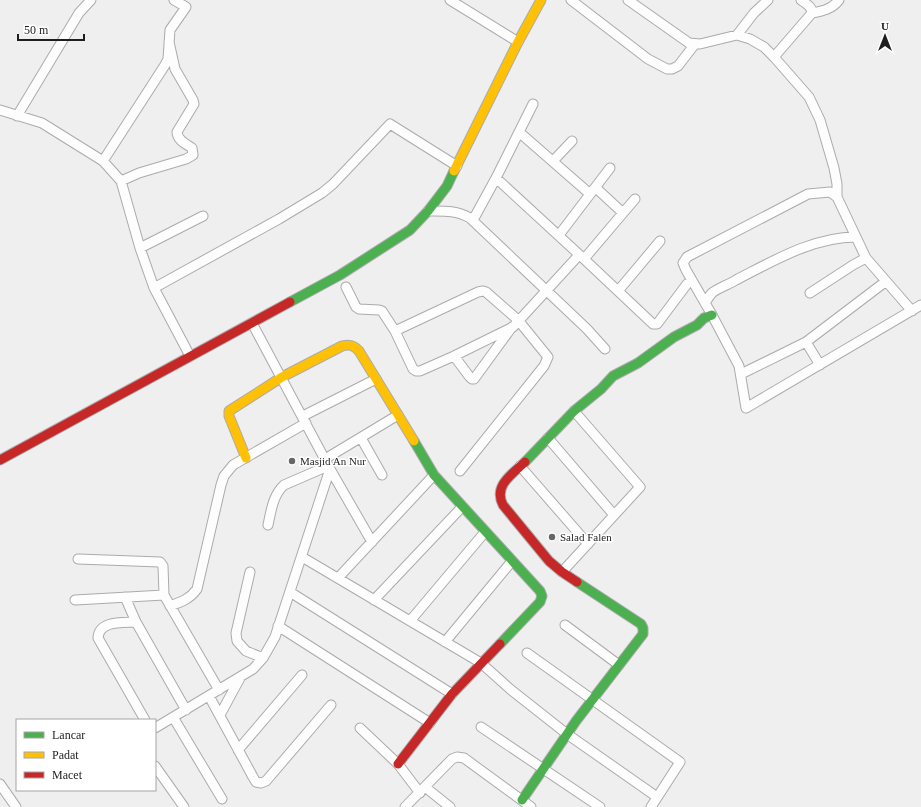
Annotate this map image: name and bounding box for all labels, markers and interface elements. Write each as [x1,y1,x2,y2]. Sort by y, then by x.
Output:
scale bar [18,16,84,42]
north arrow [865,16,905,56]
text: U [881,20,889,32]
text: 50 m [24,23,49,37]
place label: Masjid An Nur [300,455,366,467]
marker: Masjid An Nur [287,456,297,466]
place label: Salad Falen [560,531,612,543]
marker: Salad Falen [547,532,557,542]
legend [16,719,156,791]
text: Lancar [52,728,85,742]
text: Padat [52,748,79,762]
text: Macet [52,768,83,782]

